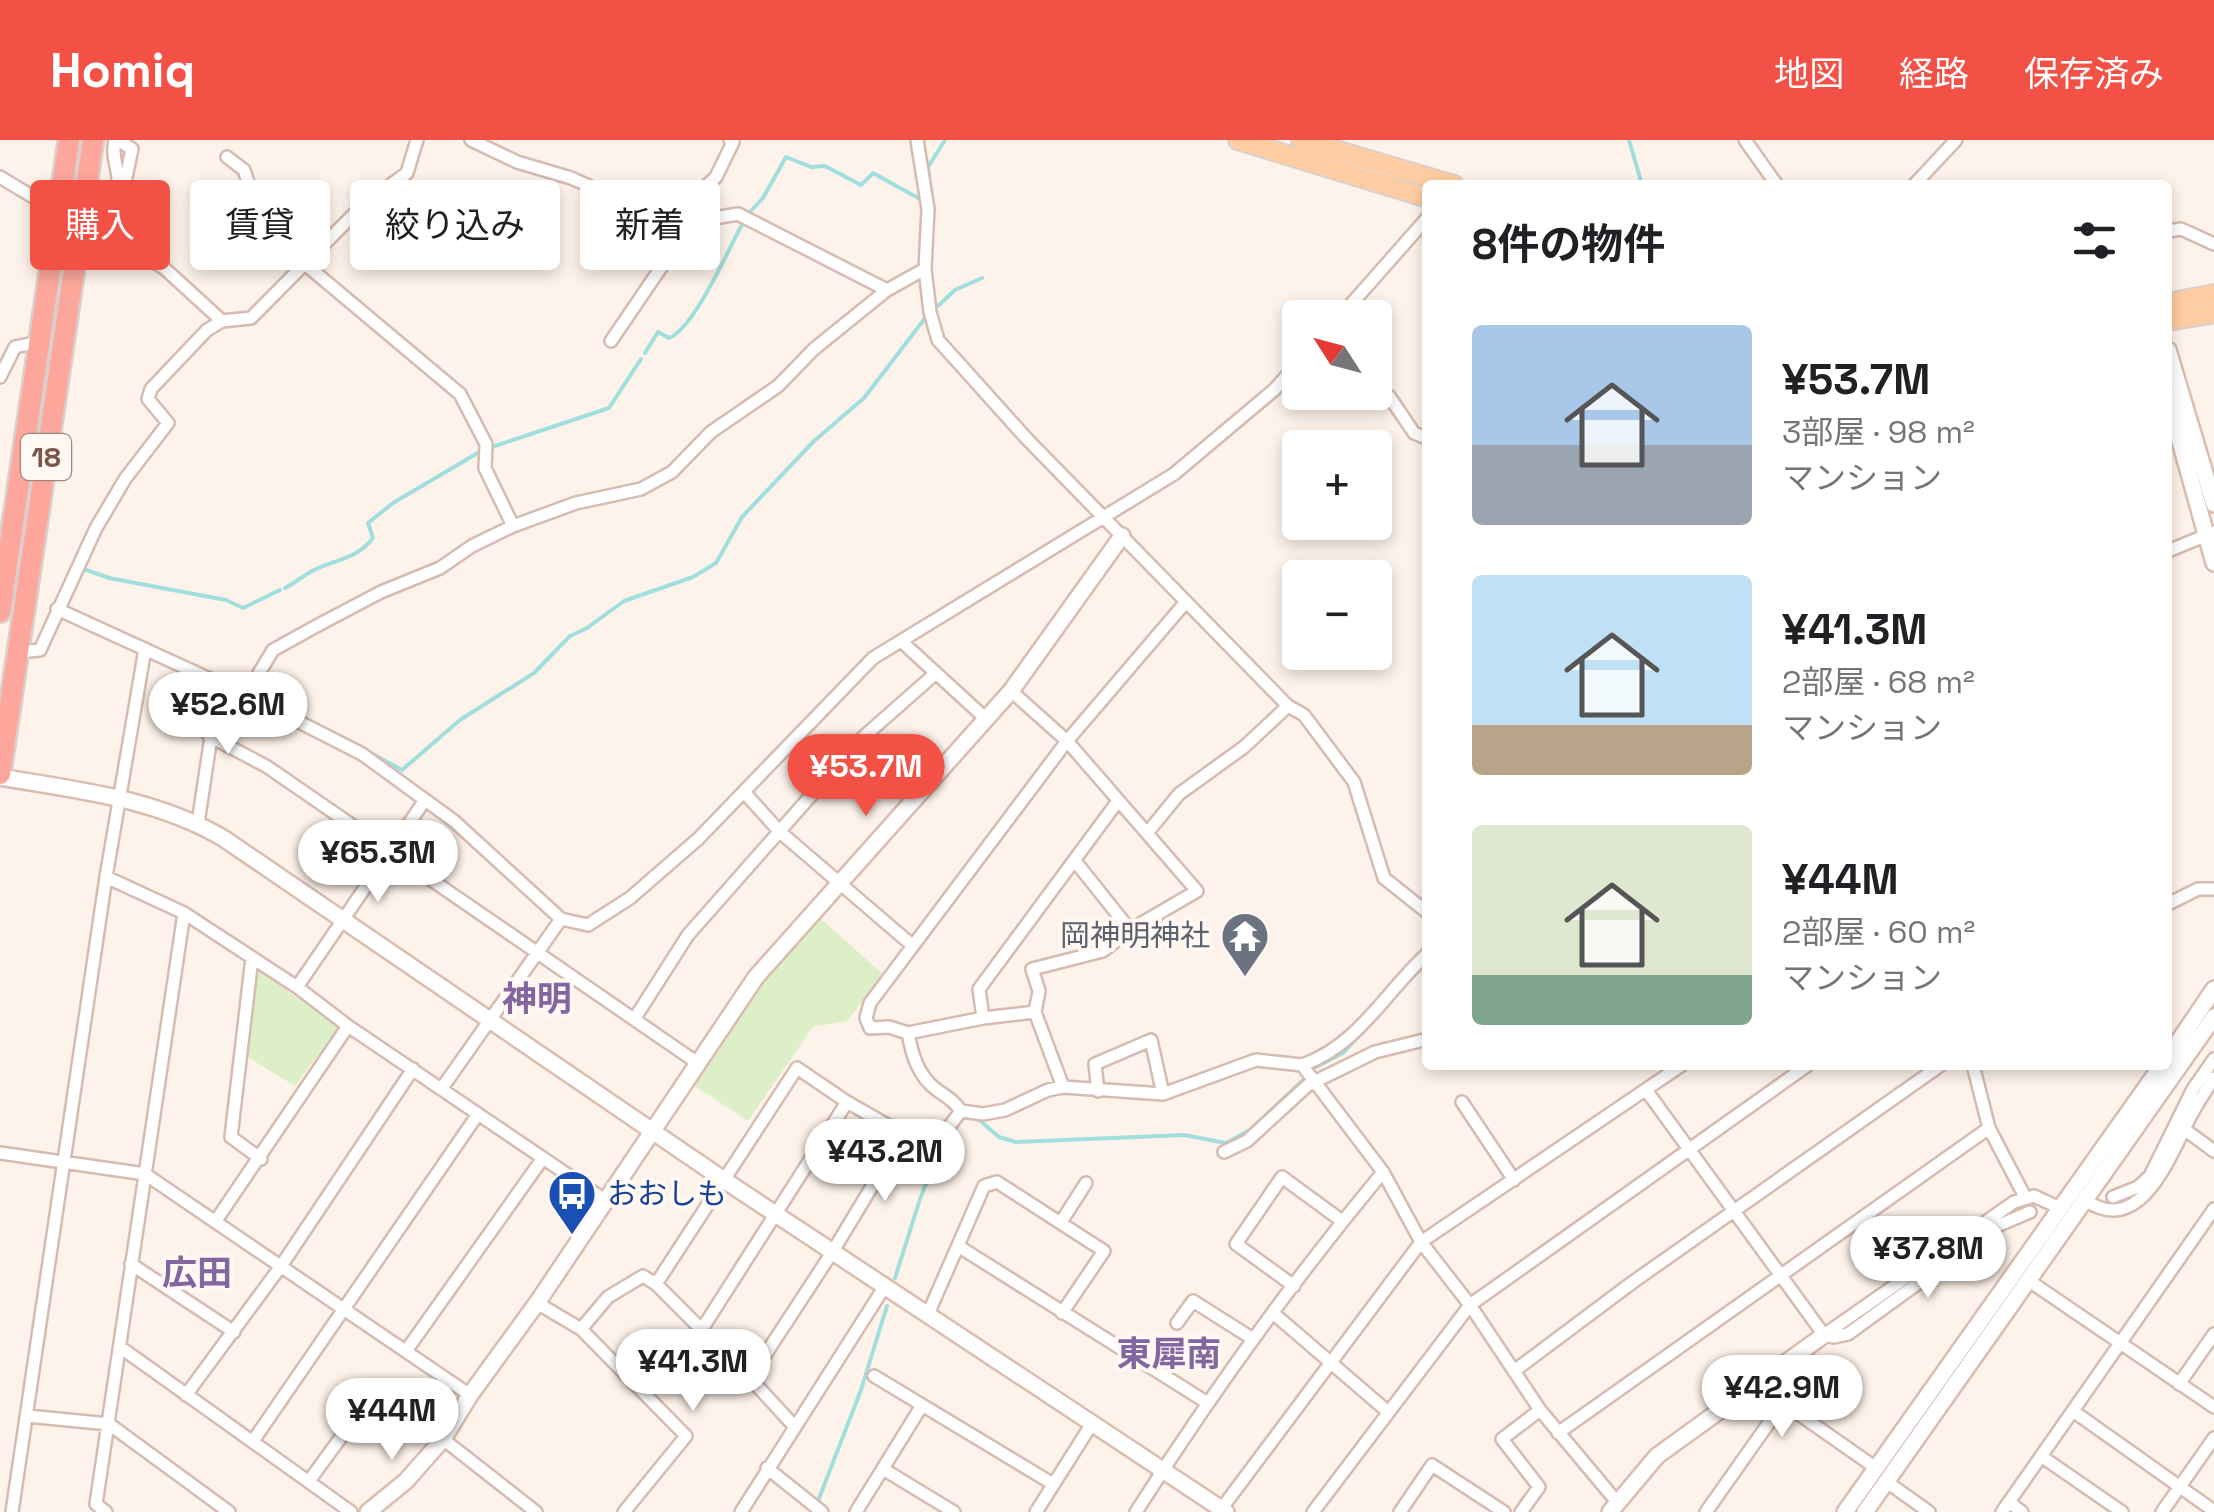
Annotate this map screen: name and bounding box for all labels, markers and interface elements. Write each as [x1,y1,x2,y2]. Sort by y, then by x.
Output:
text: Homiq [50,40,195,101]
text: 地図 [1774,52,1844,96]
text: 経路 [1899,52,1969,96]
text: 保存済み [2024,52,2164,96]
chip: 購入 [30,180,170,270]
chip: 賃貸 [190,180,330,270]
chip: 絞り込み [350,180,560,270]
chip: 新着 [580,180,720,270]
icon: filters [2067,213,2122,268]
text: 8件の物件 [1472,218,1665,271]
north arrow [1282,300,1392,410]
map controls [1282,300,1392,670]
text: ¥53.7M [1782,353,1930,406]
icon: home [1552,365,1672,485]
text: 3部屋 · 98 m² [1782,412,1975,452]
button: + [1282,430,1392,540]
road number: 18 [21,434,71,480]
text: マンション [1782,458,1942,498]
button: − [1282,560,1392,670]
text: ¥41.3M [1782,603,1927,656]
icon: home [1552,615,1672,735]
text: 2部屋 · 68 m² [1782,662,1975,702]
pin: ¥52.6M [147,672,309,757]
text: ¥52.6M [170,684,286,724]
text: マンション [1782,708,1942,748]
pin: ¥53.7M [785,734,947,819]
text: ¥53.7M [810,746,922,786]
pin: ¥65.3M [297,820,459,905]
text: ¥65.3M [320,832,436,872]
text: ¥44M [1782,853,1899,906]
icon: home [1552,865,1672,985]
temple icon: 岡神明神社 [1219,910,1271,978]
text: 2部屋 · 60 m² [1782,912,1975,952]
place label: 岡神明神社 [1060,916,1210,955]
text: マンション [1782,958,1942,998]
district label: 神明 [502,977,572,1021]
pin: ¥43.2M [804,1119,966,1204]
text: ¥43.2M [827,1131,943,1171]
bus stop icon: おおしも [546,1168,598,1236]
place label: おおしも [607,1174,727,1213]
pin: ¥37.8M [1847,1216,2009,1301]
text: ¥37.8M [1872,1228,1984,1268]
district label: 広田 [162,1251,232,1295]
pin: ¥41.3M [612,1329,774,1414]
district label: 東犀南 [1116,1332,1222,1376]
text: ¥41.3M [638,1341,748,1381]
pin: ¥42.9M [1701,1355,1863,1440]
text: ¥42.9M [1724,1367,1840,1407]
pin: ¥44M [333,1378,451,1463]
text: ¥44M [348,1390,436,1430]

